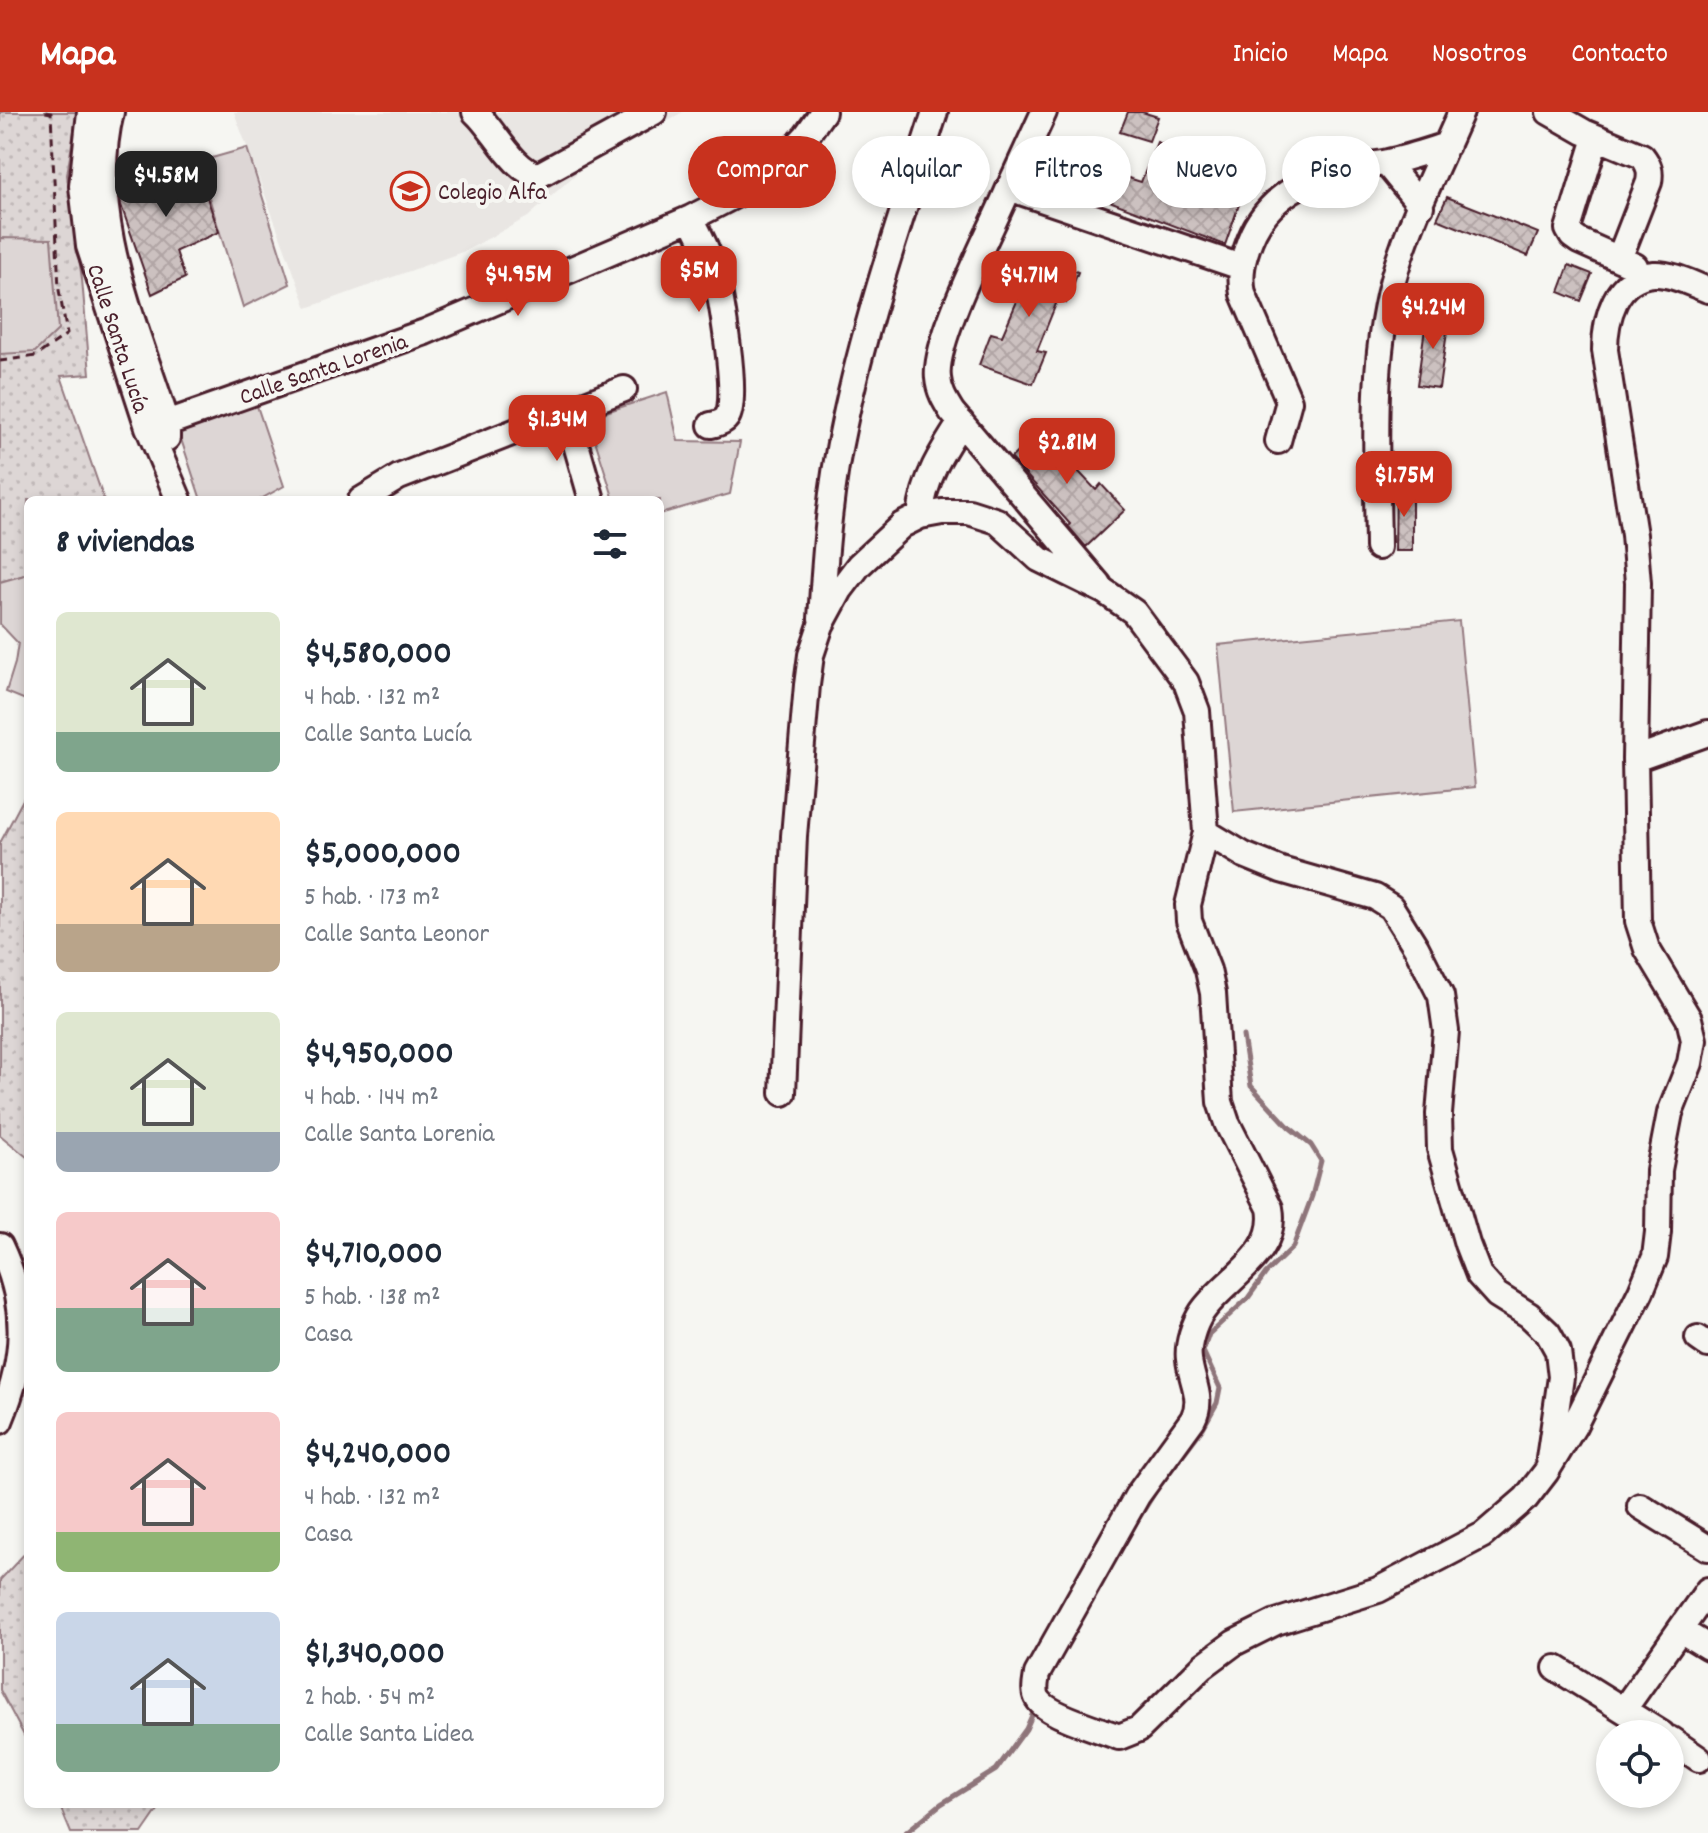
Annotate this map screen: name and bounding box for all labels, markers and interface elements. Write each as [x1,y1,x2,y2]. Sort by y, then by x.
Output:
text: Mapa [40,29,115,84]
text: Inicio [1233,36,1288,76]
text: Mapa [1332,36,1388,76]
text: Nosotros [1432,36,1527,76]
text: Contacto [1571,36,1668,76]
chip: Comprar [688,136,836,208]
chip: Alquilar [852,136,990,208]
chip: Filtros [1006,136,1131,208]
chip: Nuevo [1147,136,1266,208]
chip: Piso [1282,136,1380,208]
pin: $4.58M [101,151,231,219]
text: $4.58M [133,158,199,195]
school or university icon: Colegio Alfa [389,170,431,212]
place label: Colegio Alfa [438,177,547,211]
pin: $5M [660,246,738,314]
pin: $4.95M [453,250,583,318]
pin: $4.71M [964,251,1094,319]
text: $5M [679,253,719,290]
text: $4.95M [484,257,552,294]
text: $4.71M [999,258,1059,295]
street label: Calle Santa Lucía [76,260,156,418]
pin: $4.24M [1368,283,1498,351]
text: $4.24M [1400,290,1466,327]
street label: Calle Santa Lorenia [235,326,413,416]
pin: $1.34M [492,395,622,463]
text: $1.34M [527,402,587,439]
pin: $2.81M [1002,418,1132,486]
text: $2.81M [1037,425,1097,462]
pin: $1.75M [1339,451,1469,519]
text: $1.75M [1374,458,1434,495]
text: 8 viviendas [56,520,195,569]
icon: filters [588,522,632,566]
text: $4,580,000 [304,631,452,680]
icon: home [120,644,216,740]
text: 4 hab. · 132 m² [304,680,440,717]
text: Calle Santa Lucía [304,717,472,754]
text: $5,000,000 [304,831,461,880]
icon: home [120,844,216,940]
text: 5 hab. · 173 m² [304,880,440,917]
text: Calle Santa Leonor [304,917,489,954]
text: $4,950,000 [304,1031,454,1080]
icon: home [120,1044,216,1140]
text: 4 hab. · 144 m² [304,1080,439,1117]
text: Calle Santa Lorenia [304,1117,494,1154]
text: $4,710,000 [304,1231,443,1280]
icon: home [120,1244,216,1340]
text: 5 hab. · 138 m² [304,1280,440,1317]
text: Casa [304,1317,352,1354]
text: $4,240,000 [304,1431,451,1480]
icon: home [120,1444,216,1540]
text: 4 hab. · 132 m² [304,1480,440,1517]
text: Casa [304,1517,352,1554]
text: $1,340,000 [304,1631,445,1680]
icon: home [120,1644,216,1740]
text: 2 hab. · 54 m² [304,1680,435,1717]
text: Calle Santa Lidea [304,1717,473,1754]
map controls [1596,1720,1684,1808]
button: locate [1596,1720,1684,1808]

